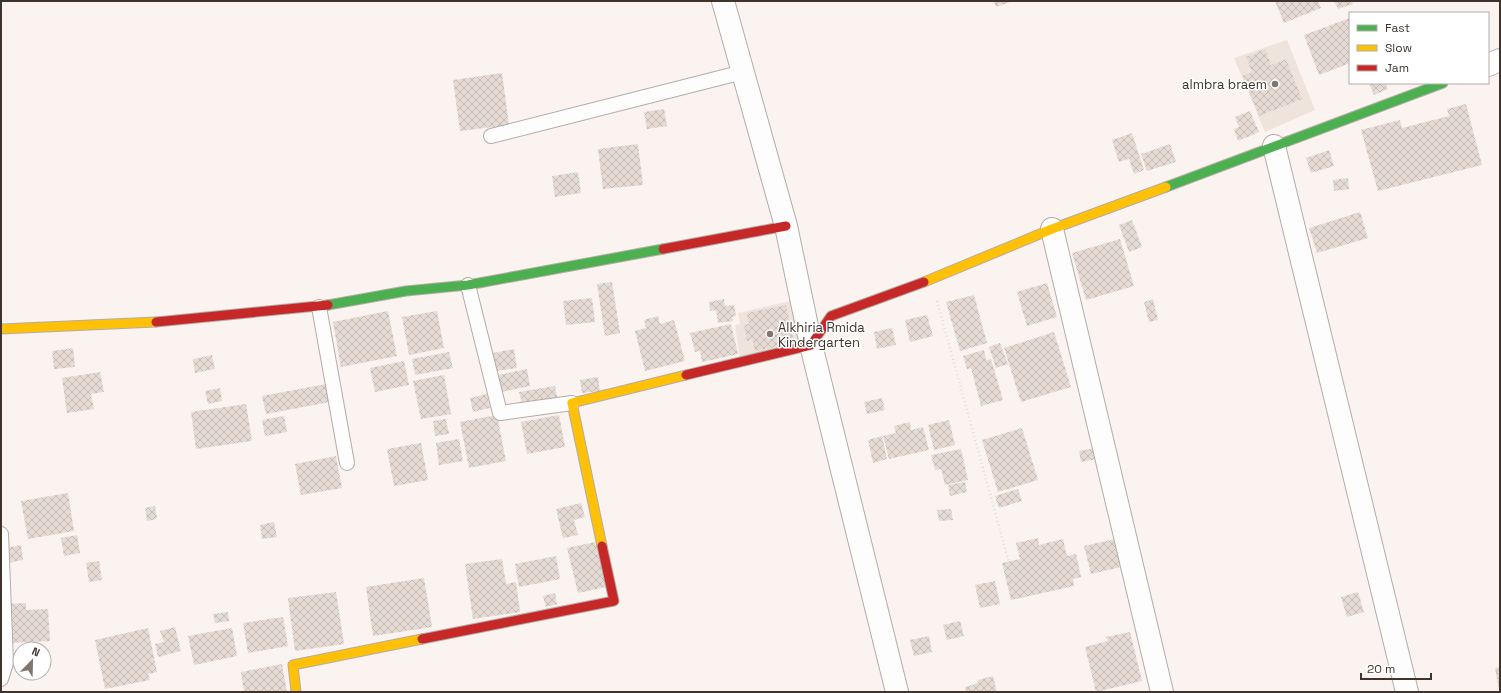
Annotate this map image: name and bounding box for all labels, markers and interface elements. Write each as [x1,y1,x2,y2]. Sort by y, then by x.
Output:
legend [1349,12,1489,84]
text: Fast [1385,20,1410,36]
text: Slow [1385,40,1412,56]
text: Jam [1385,60,1409,76]
place label: almbra braem [1182,76,1267,93]
marker: almbra braem [1270,79,1280,89]
place label: Alkhiria Rmida Kindergarten [778,319,865,351]
marker: Alkhiria Rmida Kindergarten [765,329,775,339]
north arrow [12,641,52,681]
text: N [30,644,42,660]
scale bar [1361,655,1431,681]
text: 20 m [1367,661,1395,677]

